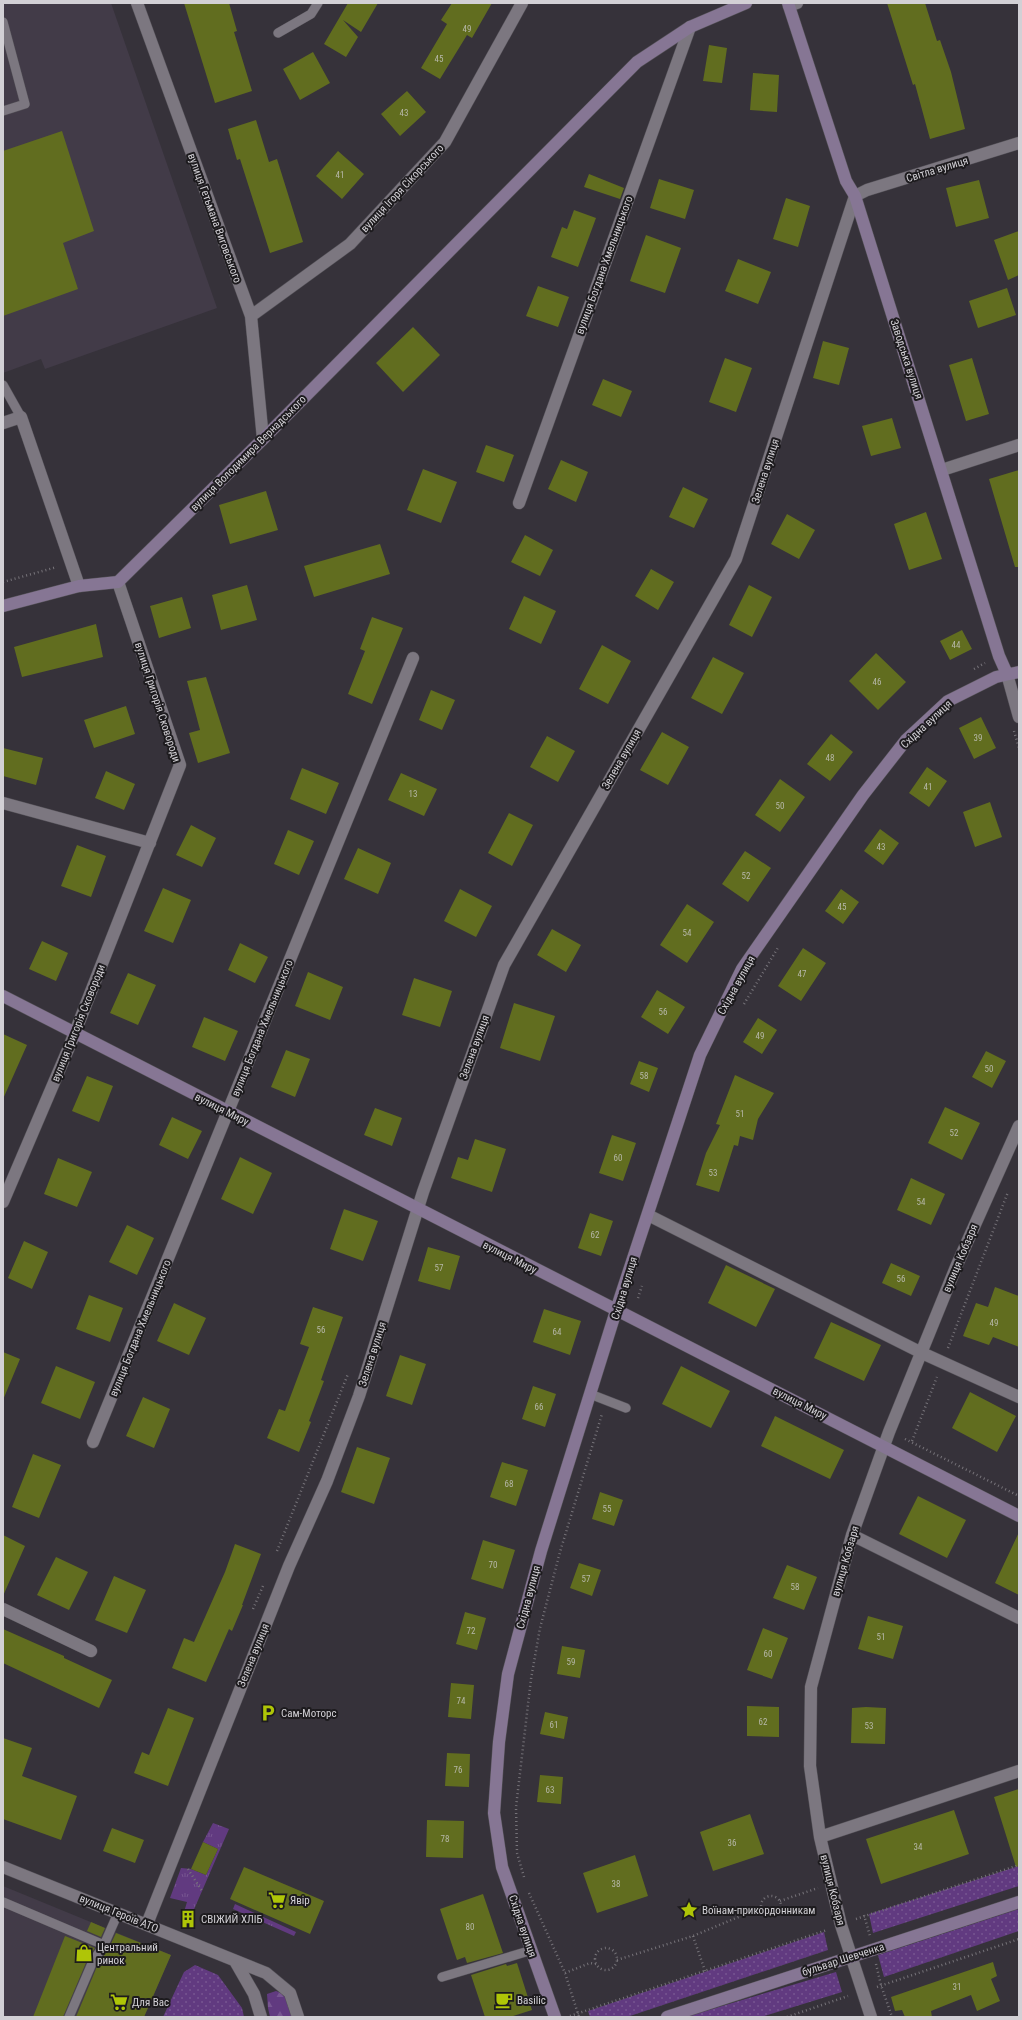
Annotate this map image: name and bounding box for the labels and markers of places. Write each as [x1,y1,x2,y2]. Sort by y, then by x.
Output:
parking icon: Сам-Моторс [258,1703,278,1723]
place label: Сам-Моторс [281,1707,337,1720]
supermarket icon: Явір [267,1890,287,1910]
place label: Явір [290,1894,310,1907]
place icon: Воїнам-прикордонникам [679,1900,699,1920]
place label: Воїнам-прикордонникам [702,1904,815,1917]
building icon: СВІЖИЙ ХЛІБ [178,1909,198,1929]
place label: СВІЖИЙ ХЛІБ [201,1913,263,1926]
place label: Центральний ринок [97,1941,158,1967]
shop icon: Центральний ринок [74,1943,94,1963]
cafe icon: Basilic [494,1990,514,2010]
supermarket icon: Для Вас [109,1992,129,2012]
place label: Basilic [517,1994,546,2007]
place label: Для Вас [132,1996,169,2009]

